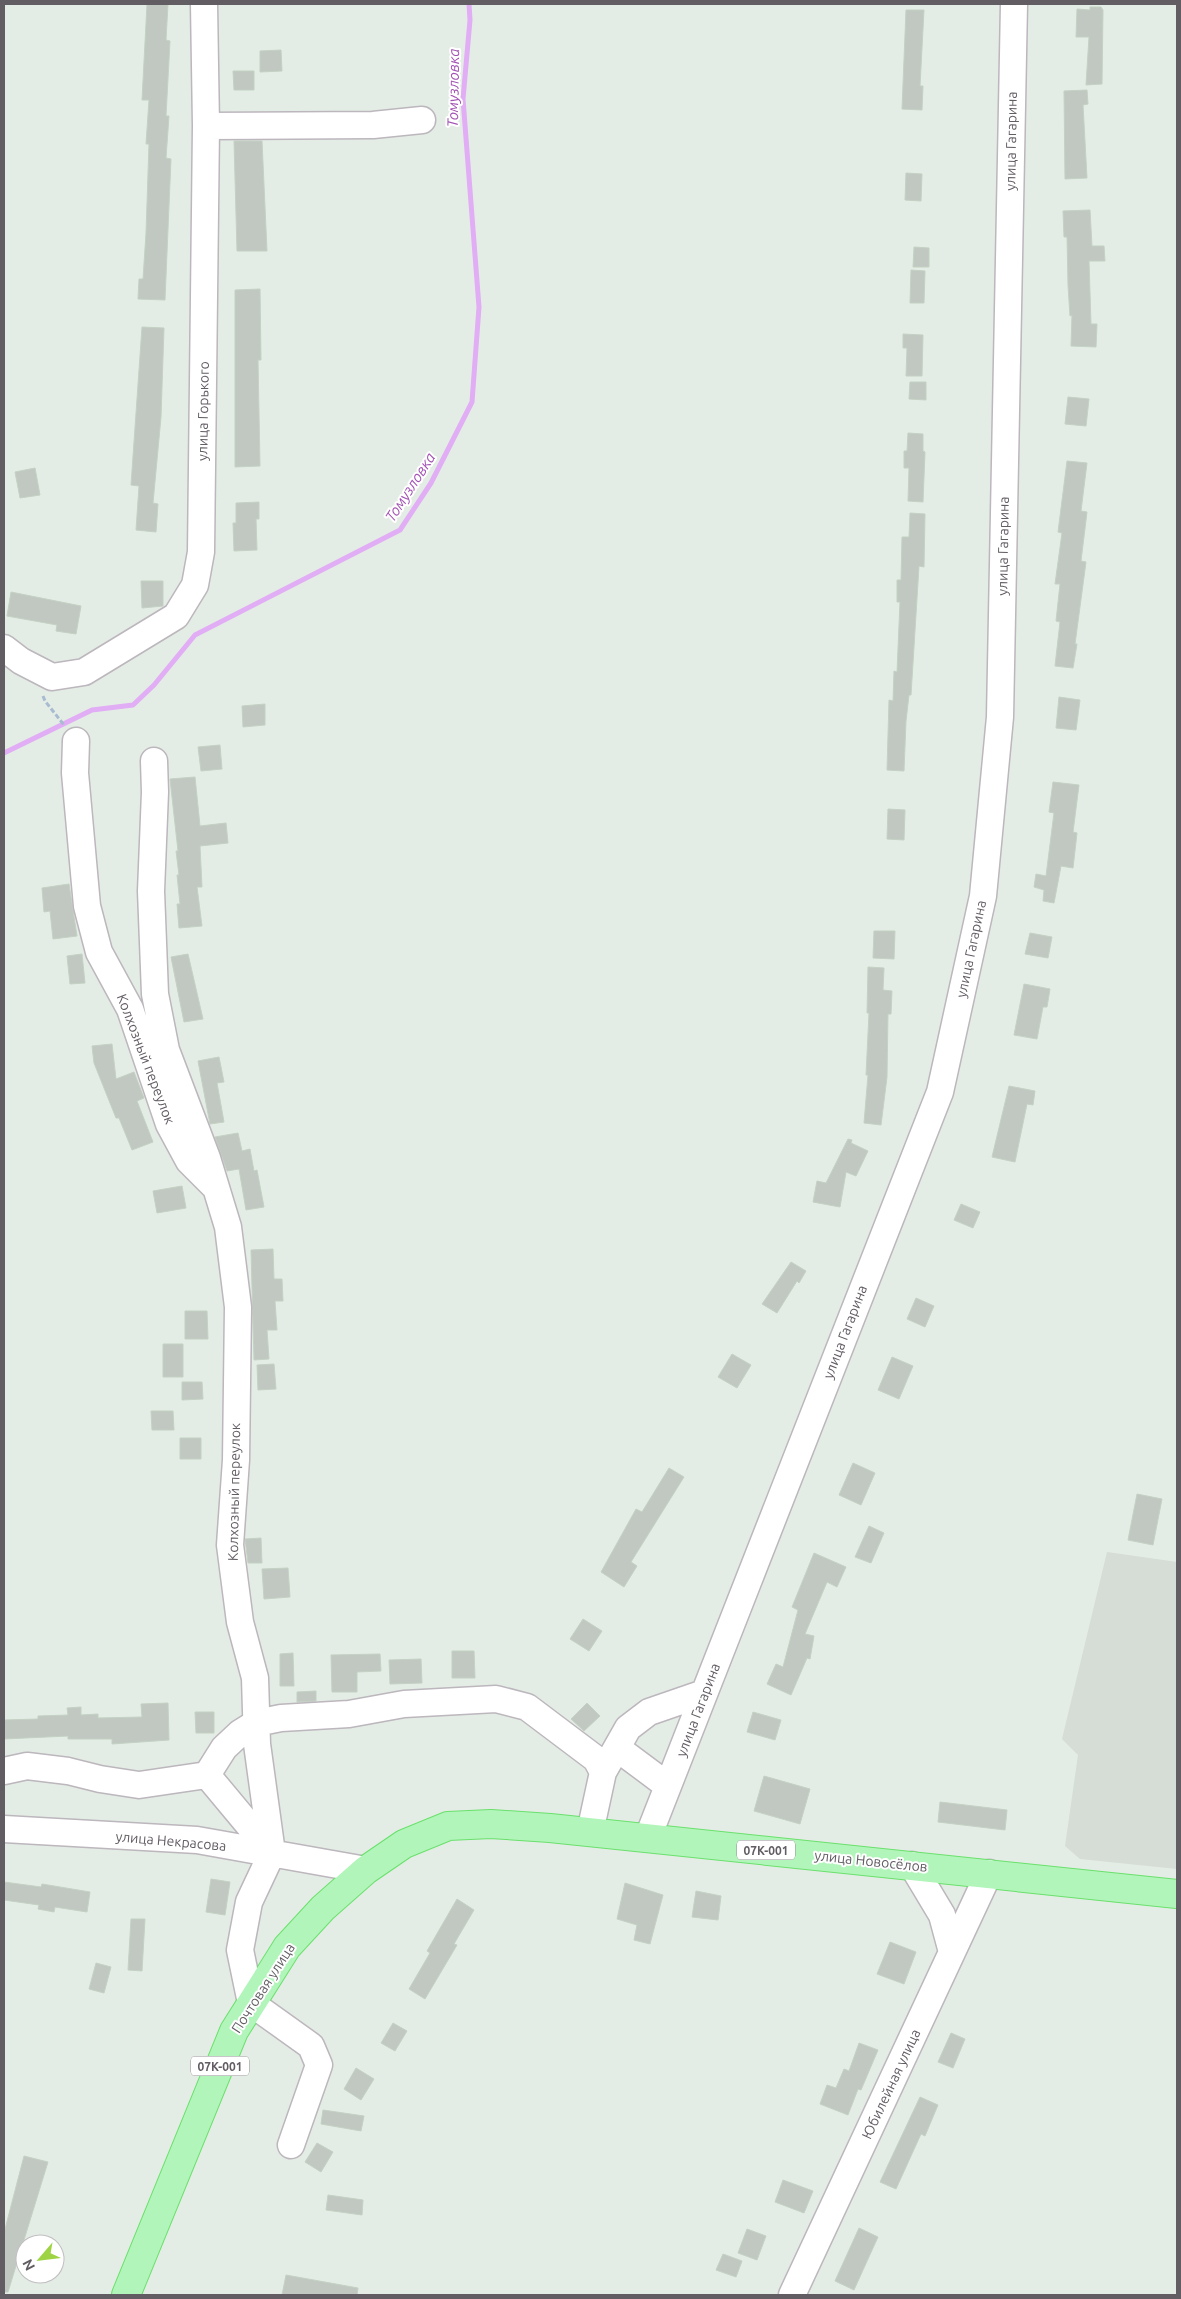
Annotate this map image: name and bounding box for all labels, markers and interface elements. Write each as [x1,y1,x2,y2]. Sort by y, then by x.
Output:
water label: Томузловка [444,49,462,127]
street label: улица Гагарина [1002,91,1020,191]
street label: улица Горького [194,361,212,461]
water label: Томузловка [381,449,439,525]
street label: улица Гагарина [994,496,1012,596]
street label: улица Гагарина [953,899,989,999]
street label: Колхозный переулок [114,992,178,1126]
street label: улица Гагарина [820,1283,870,1381]
street label: Колхозный переулок [225,1423,243,1561]
street label: улица Гагарина [673,1661,723,1759]
street label: улица Некрасова [115,1828,227,1854]
road number: 07К-001 [737,1840,795,1860]
street label: улица Новосёлов [814,1847,928,1875]
street label: Почтовая улица [228,1940,298,2036]
street label: Юбилейная улица [859,2027,923,2141]
road number: 07К-001 [191,2056,249,2076]
north arrow [15,2234,65,2284]
text: N [19,2257,38,2273]

